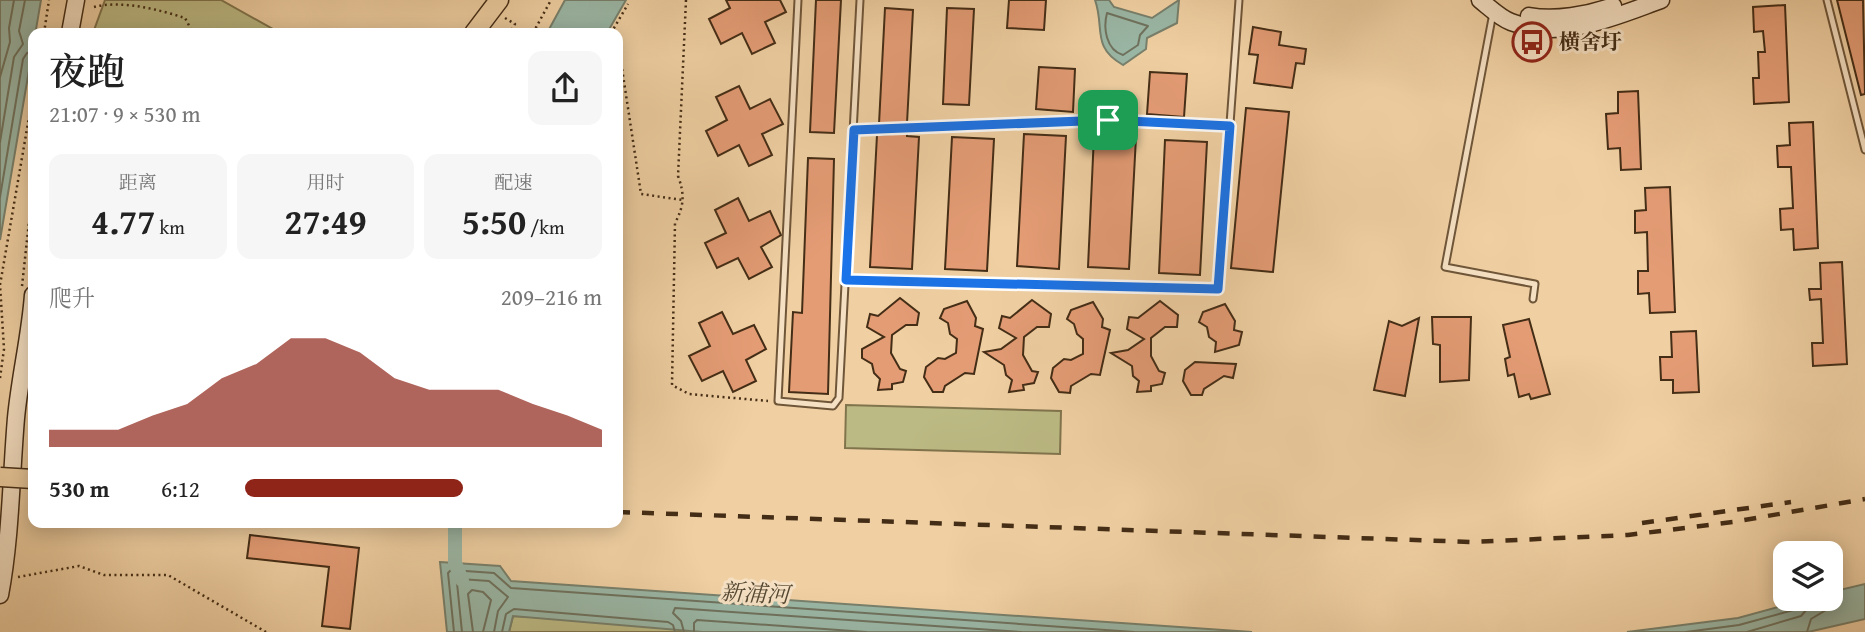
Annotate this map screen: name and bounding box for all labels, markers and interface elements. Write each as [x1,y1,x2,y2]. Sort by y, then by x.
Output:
bus stop icon: 横舍圩 [1511,21,1553,63]
place label: 横舍圩 [1559,26,1622,57]
text: 夜跑 [49,43,125,99]
button: share [528,51,602,125]
pin [1078,90,1138,150]
text: 21:07 · 9 × 530 m [49,97,201,130]
icon: arrive [1089,101,1127,139]
text: 距离 [119,168,157,196]
text: 用时 [306,168,345,196]
text: 配速 [494,168,532,196]
text: 4.77 [91,196,155,247]
text: 27:49 [284,196,367,247]
text: 5:50 [462,196,526,247]
text: km [155,213,185,241]
text: /km [526,213,564,241]
text: 209–216 m [501,280,602,313]
text: 爬升 [49,281,95,314]
text: 530 m [49,472,110,505]
text: 6:12 [161,472,200,505]
map controls [1773,541,1843,611]
button: layers [1773,541,1843,611]
water label: 新浦河 [720,574,794,611]

